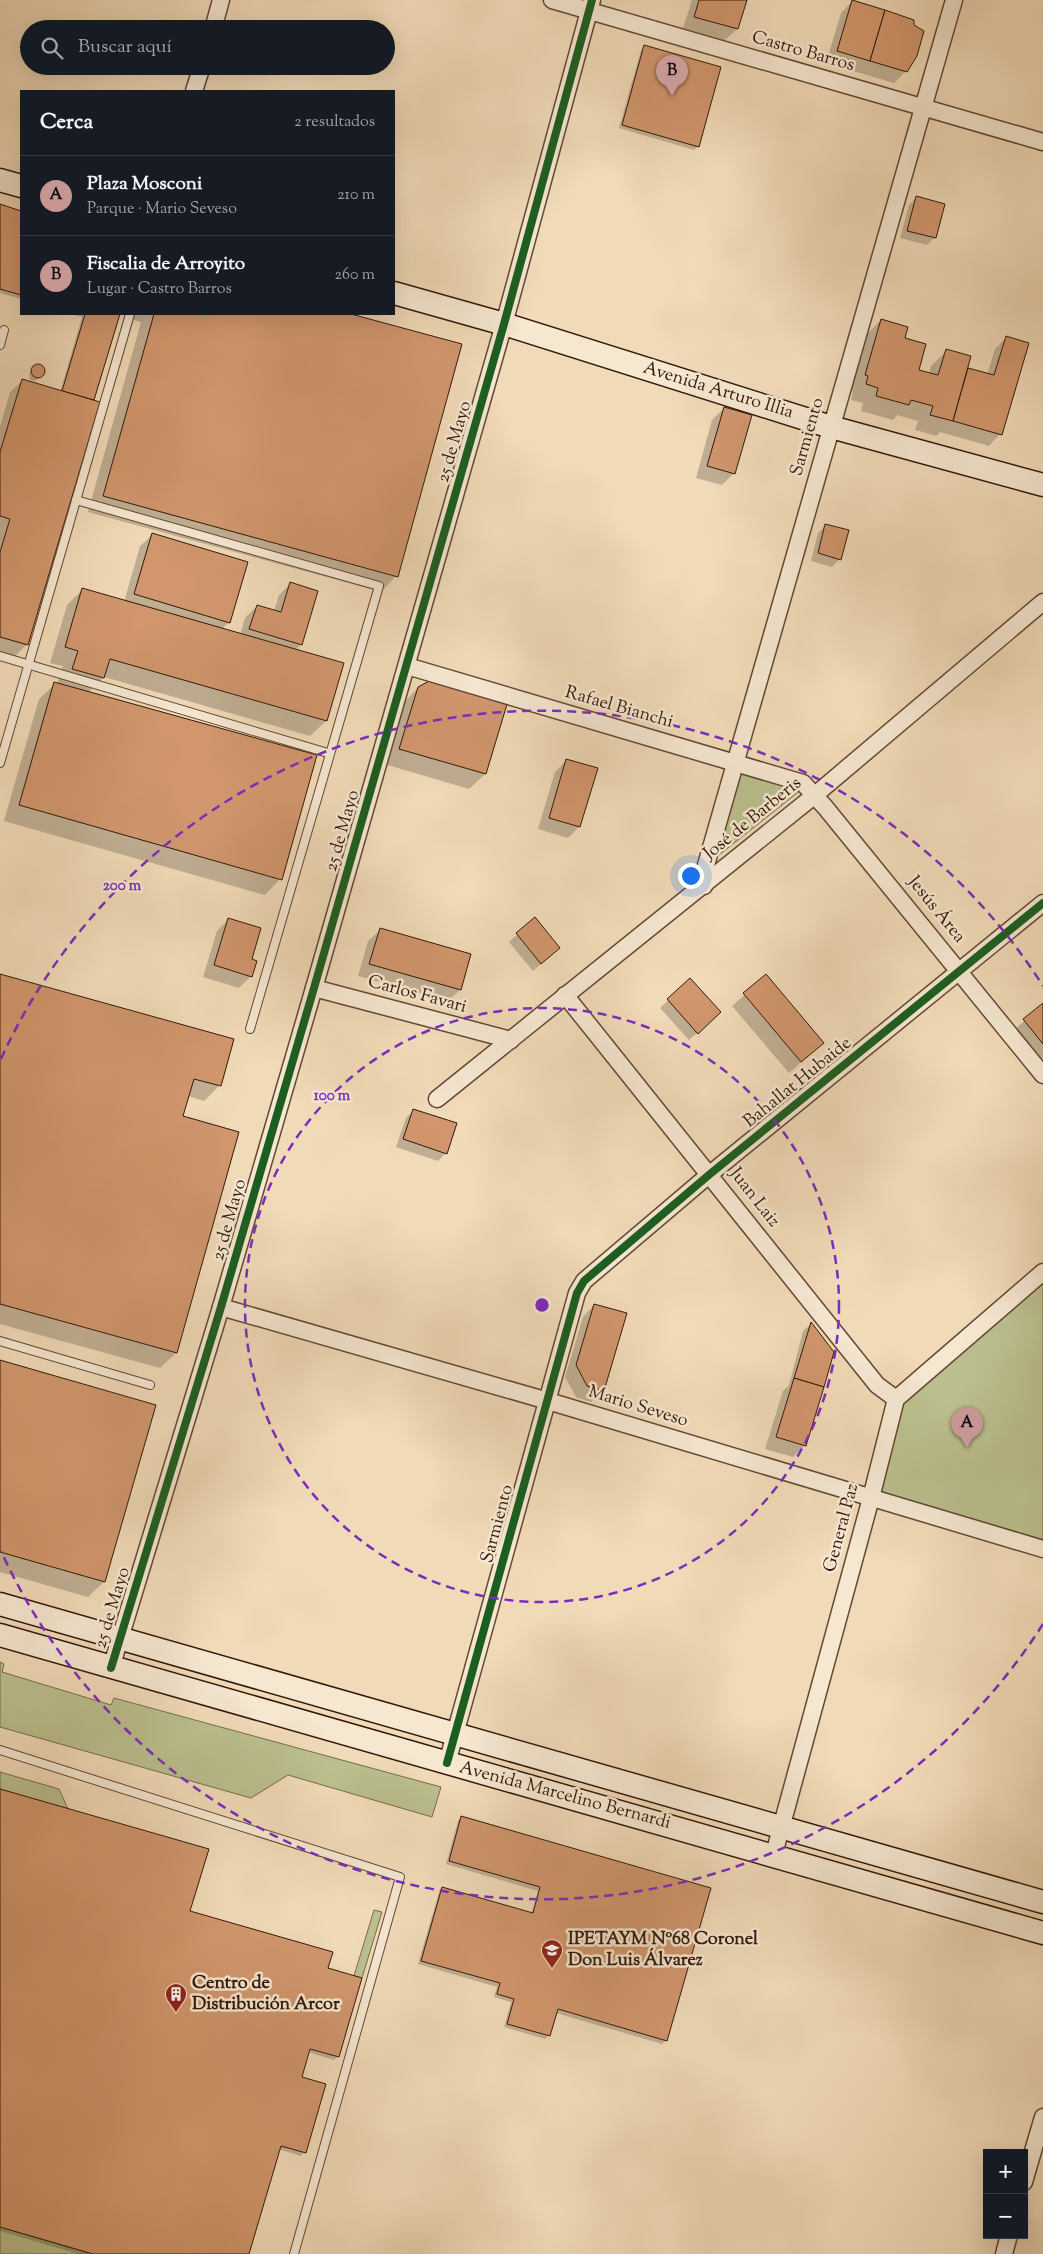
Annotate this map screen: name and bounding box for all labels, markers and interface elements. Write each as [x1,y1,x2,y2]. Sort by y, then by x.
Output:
search box [20,20,395,75]
street label: Castro Barros [748,25,858,79]
icon: search [38,34,66,62]
text: Buscar aquí [78,34,172,61]
pin: B [656,55,688,96]
text: Cerca [40,108,93,138]
text: 2 resultados [294,111,375,134]
text: Plaza Mosconi [87,171,202,198]
text: A [50,184,63,207]
text: 210 m [337,184,375,207]
text: Parque · Mario Seveso [87,198,237,221]
text: Fiscalia de Arroyito [87,251,245,278]
text: B [51,264,61,287]
text: 260 m [334,264,375,287]
text: Lugar · Castro Barros [87,278,232,301]
street label: Avenida Arturo Illia [640,356,796,426]
street label: Sarmiento [784,395,832,479]
street label: 25 de Mayo [431,398,479,486]
street label: Rafael Bianchi [562,680,676,736]
street label: José de Barberis [698,771,808,867]
street label: 25 de Mayo [319,787,367,875]
your location [678,863,704,889]
street label: Jesús Área [900,870,971,949]
text: 200 m [103,876,142,897]
street label: Carlos Favari [365,969,469,1021]
street label: Bahallat Hubaide [738,1031,858,1135]
text: 100 m [314,1086,351,1107]
street label: Juan Laiz [722,1162,786,1234]
street label: 25 de Mayo [206,1176,254,1264]
centre of rings [533,1296,551,1314]
street label: Mario Seveso [585,1379,691,1435]
pin: A [951,1407,983,1448]
street label: General Paz [818,1481,866,1575]
street label: Sarmiento [475,1482,521,1566]
street label: 25 de Mayo [88,1564,138,1652]
street label: Avenida Marcelino Bernardi [456,1755,674,1837]
place label: IPETAYM Nº68 Coronel Don Luis Álvarez [568,1927,759,1974]
school or university icon: IPETAYM Nº68 Coronel Don Luis Álvarez [540,1938,564,1969]
place label: Centro de Distribución Arcor [192,1971,340,2018]
building icon: Centro de Distribución Arcor [164,1982,188,2013]
map controls [983,2149,1028,2239]
button: + [983,2149,1028,2194]
button: − [983,2194,1028,2239]

